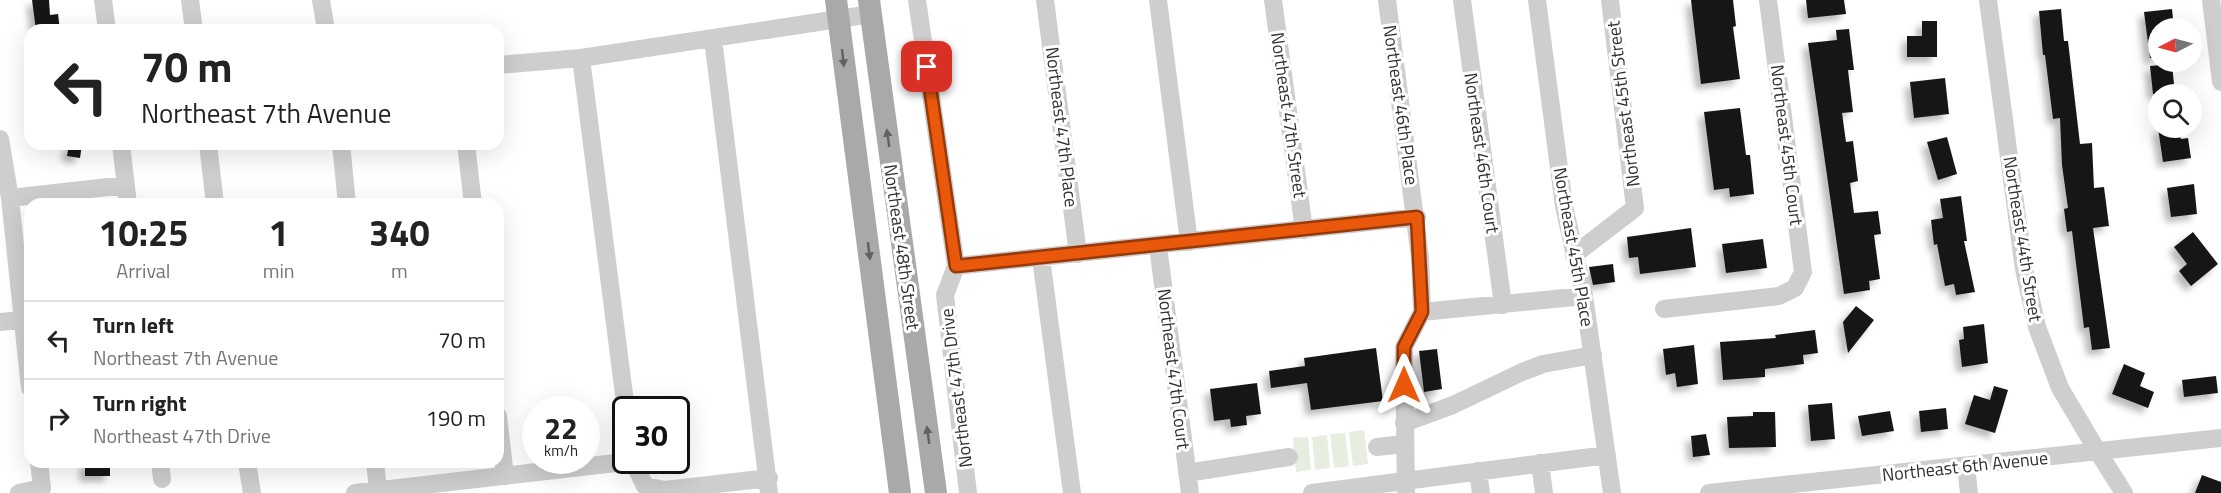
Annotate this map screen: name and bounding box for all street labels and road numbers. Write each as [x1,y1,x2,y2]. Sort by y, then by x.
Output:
street label: Northeast 45th Street [1599,19,1647,189]
street label: Northeast 46th Place [1376,23,1426,187]
street label: Northeast 47th Street [1264,30,1314,200]
street label: Northeast 47th Place [1039,45,1085,209]
street label: Northeast 45th Court [1764,63,1810,228]
street label: Northeast 46th Court [1457,71,1507,236]
street label: Northeast 44th Street [1997,154,2050,324]
street label: Northeast 48th Street [877,162,927,332]
street label: Northeast 45th Place [1547,165,1601,329]
street label: Northeast 47th Court [1151,287,1197,452]
street label: Northeast 47th Drive [933,307,979,469]
street label: Northeast 6th Avenue [1881,444,2049,488]

